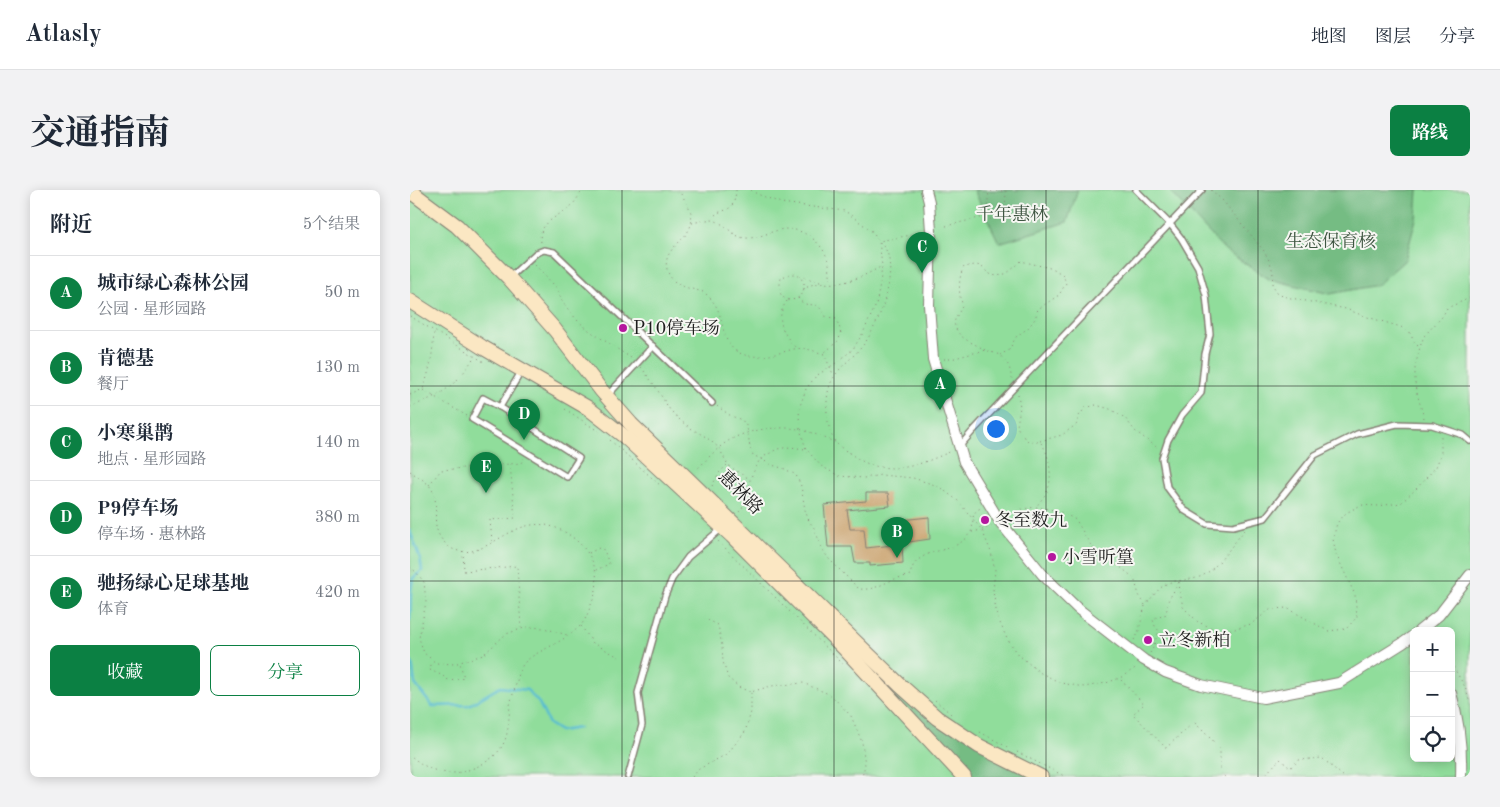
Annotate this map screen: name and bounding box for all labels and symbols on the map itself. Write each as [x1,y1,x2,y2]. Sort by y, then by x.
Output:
park label: 千年惠林 [976,204,1048,224]
park label: 生态保育核 [1286,231,1376,251]
pin: C [906,232,938,273]
place label: P10停车场 [633,318,720,338]
marker: P10停车场 [617,322,629,334]
pin: A [924,369,956,410]
pin: D [508,399,540,440]
your location [983,416,1009,442]
pin: E [470,452,502,493]
street label: 惠林路 [715,466,767,518]
place label: 冬至数九 [995,510,1067,530]
marker: 冬至数九 [979,514,991,526]
pin: B [881,517,913,558]
place label: 小雪听篁 [1062,547,1134,567]
marker: 小雪听篁 [1046,551,1058,563]
place label: 立冬新柏 [1158,630,1230,650]
marker: 立冬新柏 [1142,634,1154,646]

